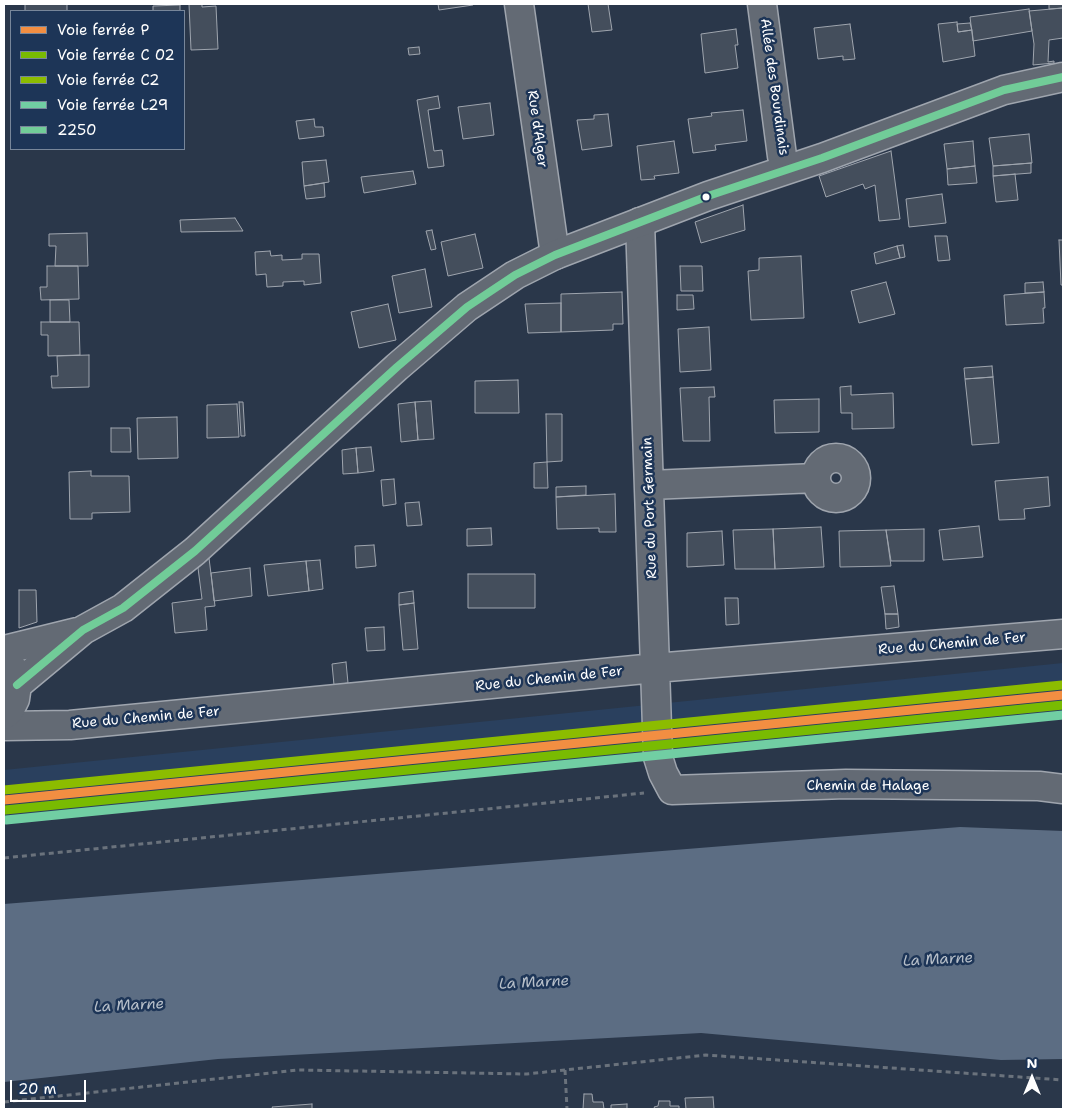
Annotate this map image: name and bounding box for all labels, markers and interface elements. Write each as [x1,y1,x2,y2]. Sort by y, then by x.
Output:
legend [10,10,185,150]
street label: Allée des Bourdinais [756,17,792,157]
text: Voie ferrée P [57,20,149,40]
text: Voie ferrée C 02 [57,45,175,65]
text: Voie ferrée C2 [57,70,160,90]
street label: Rue d'Alger [523,89,551,169]
text: Voie ferrée L29 [57,95,168,115]
text: 2250 [57,120,96,140]
unlabelled marker [701,192,711,202]
street label: Rue du Port Germain [639,437,661,579]
street label: Rue du Chemin de Fer [877,629,1027,659]
street label: Rue du Chemin de Fer [474,663,624,695]
street label: Rue du Chemin de Fer [71,703,221,733]
street label: Chemin de Halage [806,778,930,794]
water label: La Marne [902,949,974,971]
water label: La Marne [498,972,570,994]
water label: La Marne [93,995,165,1017]
north arrow [1007,1053,1057,1103]
text: N [1026,1054,1038,1072]
scale bar [12,1070,89,1102]
text: 20 m [18,1079,57,1099]

